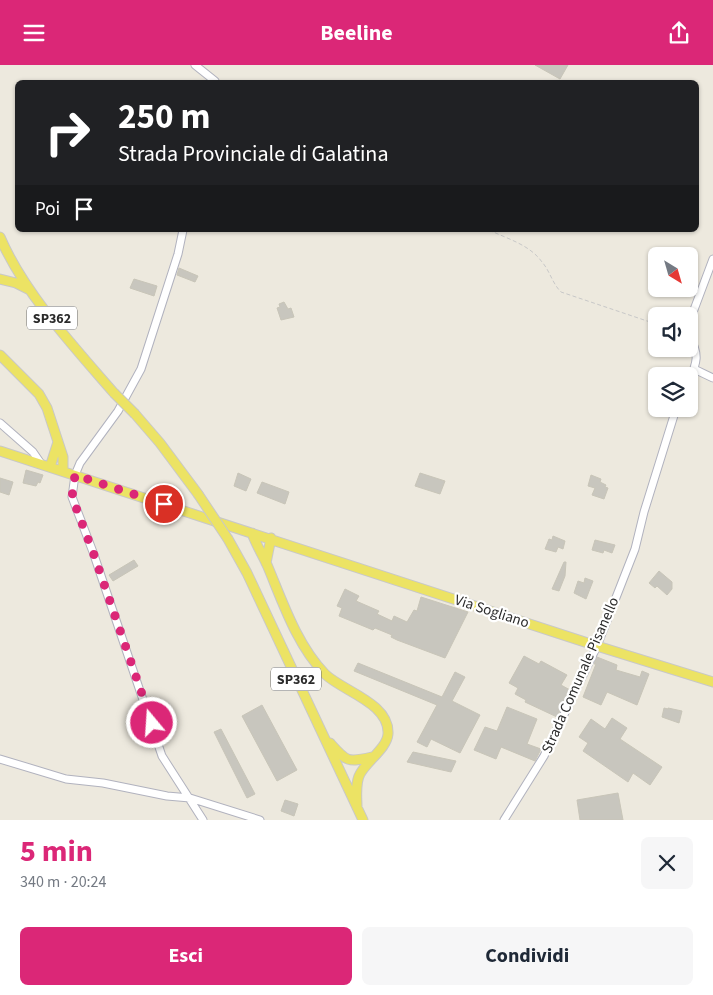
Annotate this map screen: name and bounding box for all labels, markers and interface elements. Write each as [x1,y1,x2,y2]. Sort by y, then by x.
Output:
text: Beeline [320,17,393,49]
icon: menu [20,19,48,47]
icon: share [665,19,693,47]
text: 250 m [118,92,210,142]
icon: right [35,100,100,165]
text: Strada Provinciale di Galatina [118,138,389,170]
icon: arrive [70,195,98,223]
text: Poi [35,196,60,223]
north arrow [648,247,698,297]
map controls [648,247,698,417]
road number: SP362 [27,307,77,329]
button: sound [648,307,698,357]
button: layers [648,367,698,417]
pin [143,483,185,525]
icon: arrive [150,490,178,518]
street label: Via Sogliano [452,590,532,633]
street label: Strada Comunale Pisanello [537,594,624,757]
road number: SP362 [271,667,321,691]
position arrow [125,696,177,748]
text: 5 min [20,830,93,873]
button: close [641,837,693,889]
text: 340 m · 20:24 [20,871,107,893]
button: Esci [20,927,352,985]
button: Condividi [362,927,693,985]

